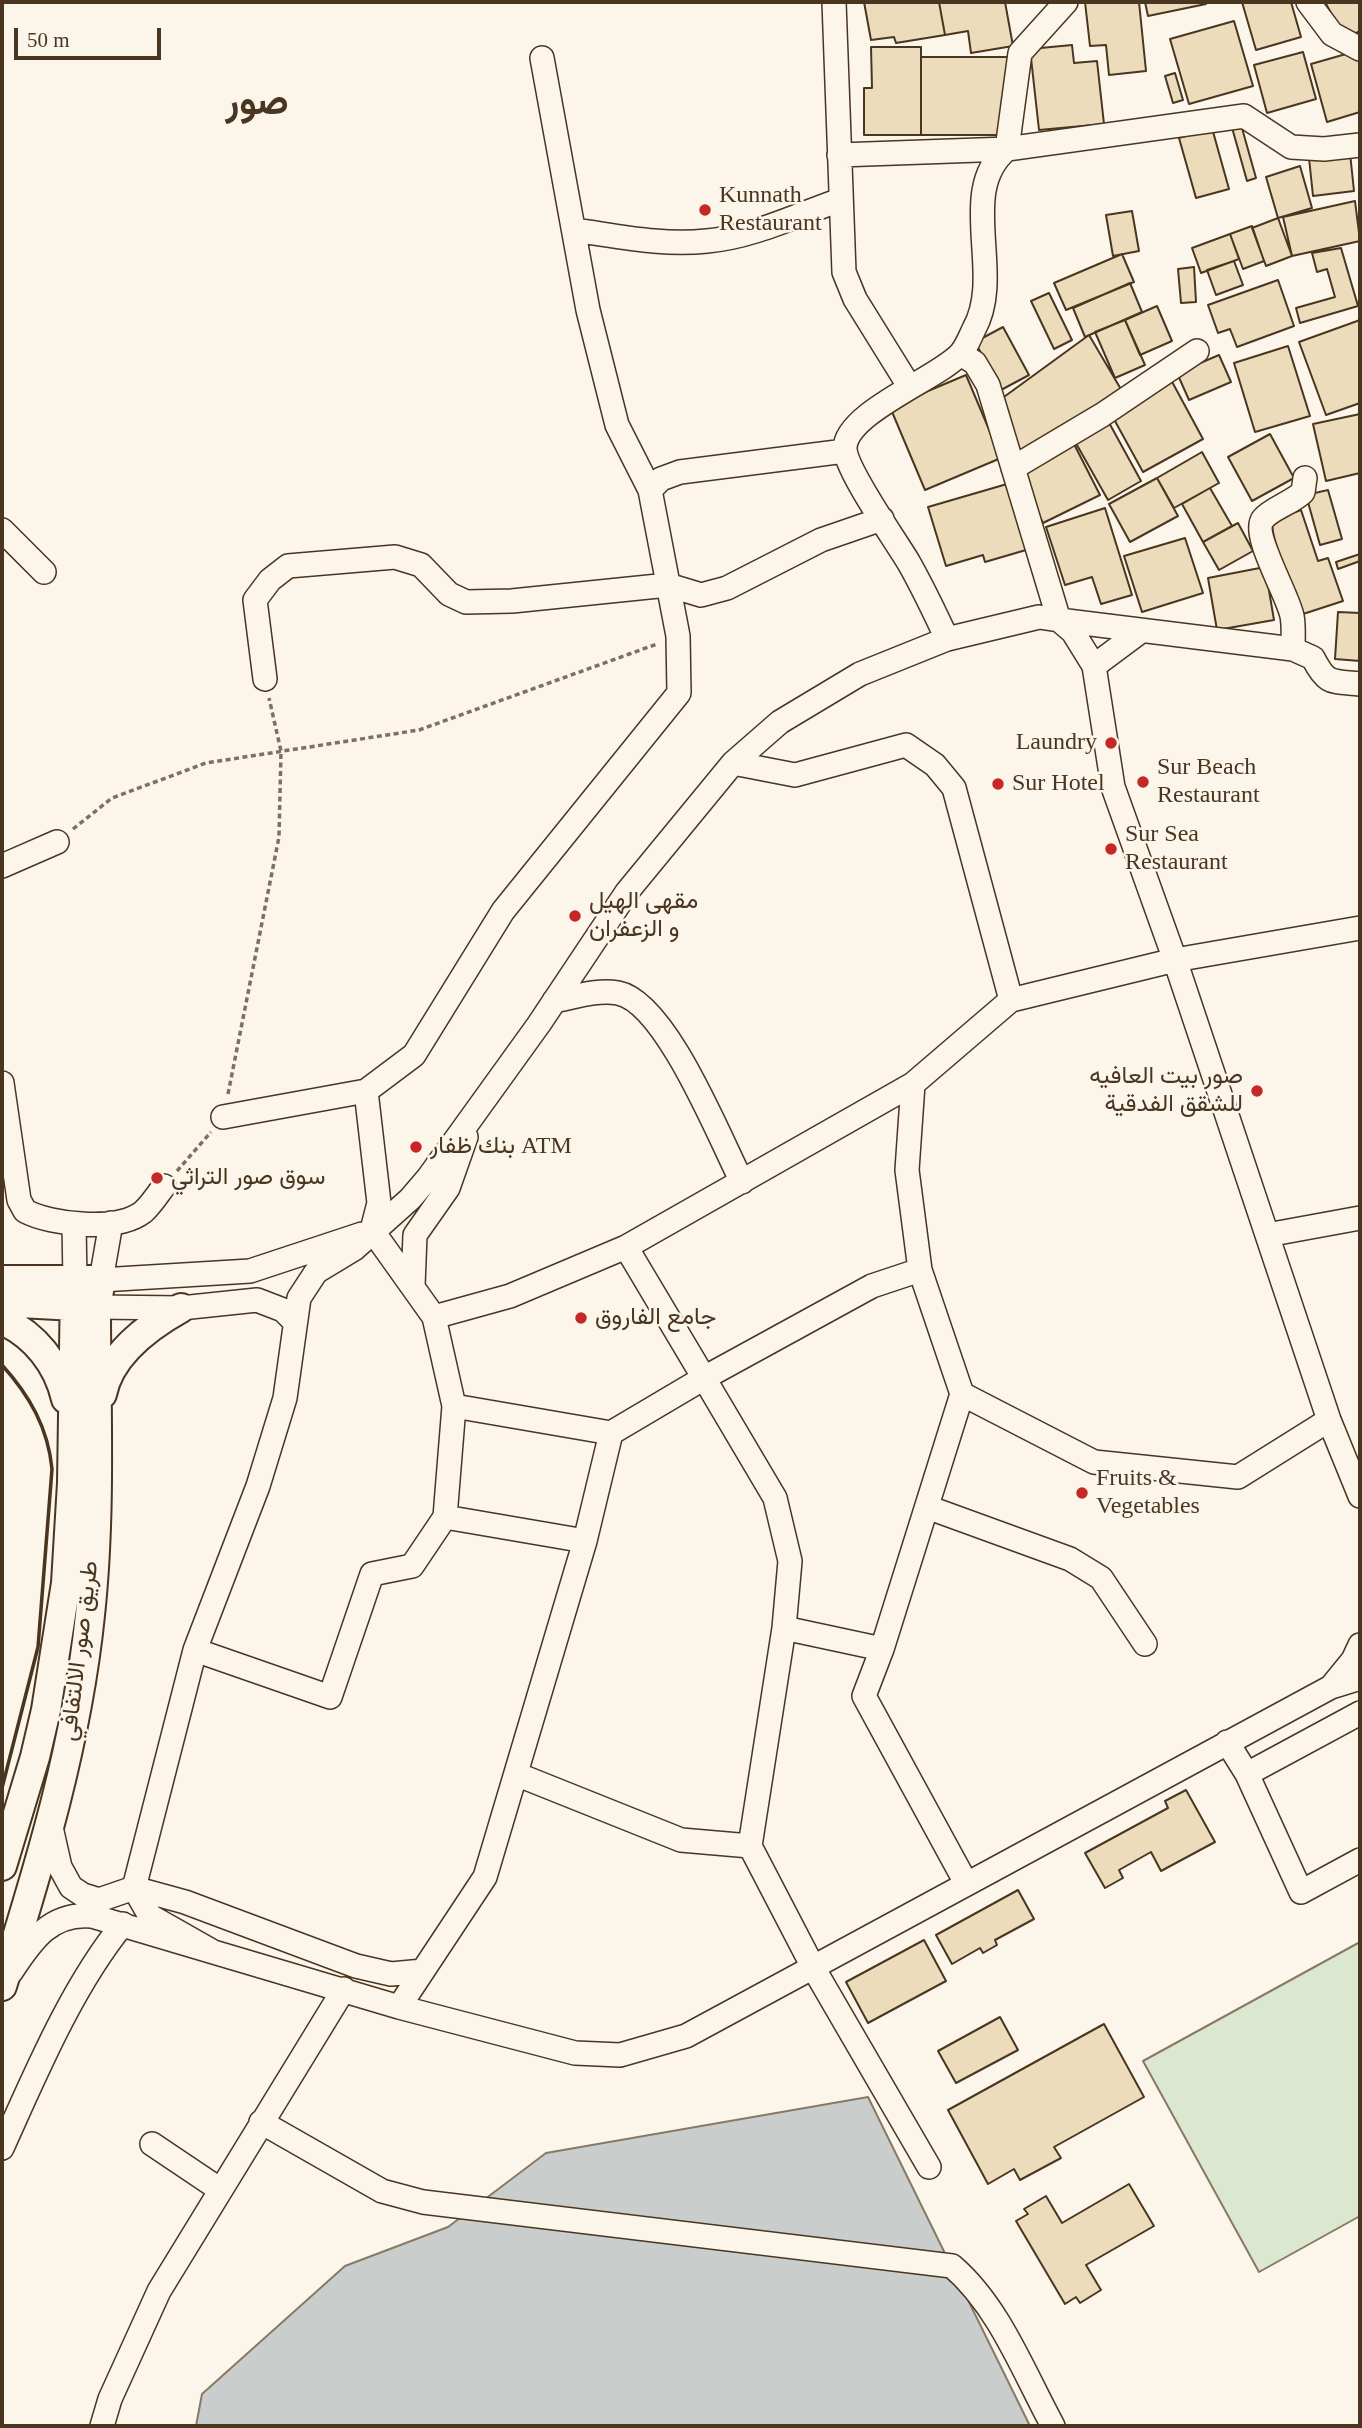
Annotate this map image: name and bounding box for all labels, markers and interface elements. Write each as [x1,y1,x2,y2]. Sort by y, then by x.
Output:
scale bar [18,14,164,58]
text: 50 m [27,28,70,52]
district label: صور [225,81,289,127]
place label: Kunnath Restaurant [719,182,822,238]
marker: Kunnath Restaurant [697,202,713,218]
place label: Laundry [1016,729,1097,757]
marker: Laundry [1103,735,1119,751]
place label: Sur Beach Restaurant [1157,754,1260,810]
place label: Sur Hotel [1012,770,1105,798]
marker: Sur Beach Restaurant [1135,774,1151,790]
marker: Sur Hotel [990,776,1006,792]
place label: Sur Sea Restaurant [1125,821,1228,877]
marker: Sur Sea Restaurant [1103,841,1119,857]
place label: مقهى الهيل و الزعفران [589,888,698,944]
marker: مقهى الهيل و الزعفران [567,908,583,924]
place label: صور بيت العافيه للشقق الفدقية [1089,1063,1243,1119]
marker: صور بيت العافيه للشقق الفدقية [1249,1083,1265,1099]
place label: بنك ظفار ATM [430,1133,572,1161]
marker: بنك ظفار ATM [408,1139,424,1155]
place label: سوق صور التراثي [171,1164,325,1192]
marker: سوق صور التراثي [149,1170,165,1186]
place label: جامع الفاروق [595,1304,716,1332]
marker: جامع الفاروق [573,1310,589,1326]
place label: Fruits & Vegetables [1096,1465,1200,1521]
marker: Fruits & Vegetables [1074,1485,1090,1501]
street label: طريق صور الالتفافي [55,1559,105,1743]

